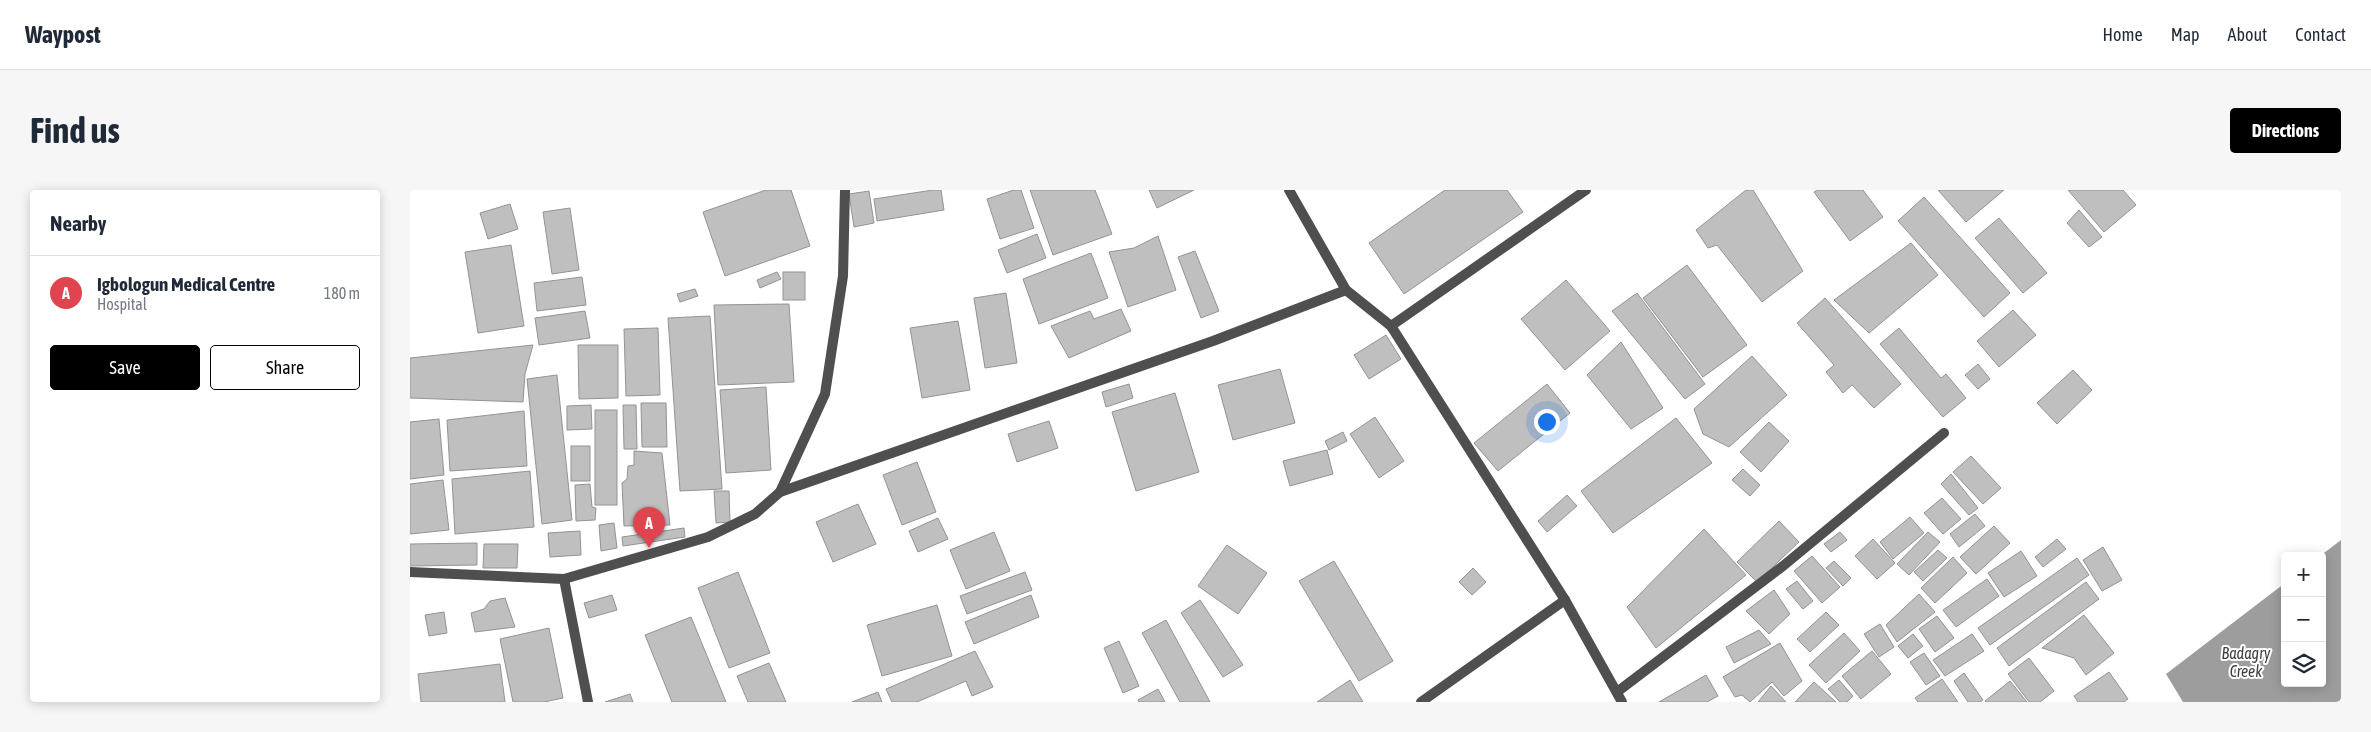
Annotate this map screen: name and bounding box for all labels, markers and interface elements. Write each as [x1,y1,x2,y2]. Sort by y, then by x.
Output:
text: Waypost [25,21,101,48]
text: Home [2103,24,2143,45]
text: Map [2171,24,2200,45]
text: About [2228,24,2267,45]
text: Contact [2295,24,2346,45]
button: Directions [2230,108,2341,153]
text: Find us [30,110,120,150]
text: Nearby [50,211,106,235]
text: Igbologun Medical Centre [97,273,275,295]
text: A [62,284,70,302]
text: 180 m [324,284,360,302]
text: Hospital [97,295,147,313]
button: Save [50,345,200,390]
button: Share [210,345,360,390]
your location [1534,409,1560,435]
pin: A [633,507,665,548]
map controls [2281,552,2326,687]
button: + [2281,552,2326,597]
button: − [2281,597,2326,642]
button: layers [2281,642,2326,687]
water label: Badagry Creek [2222,644,2271,680]

